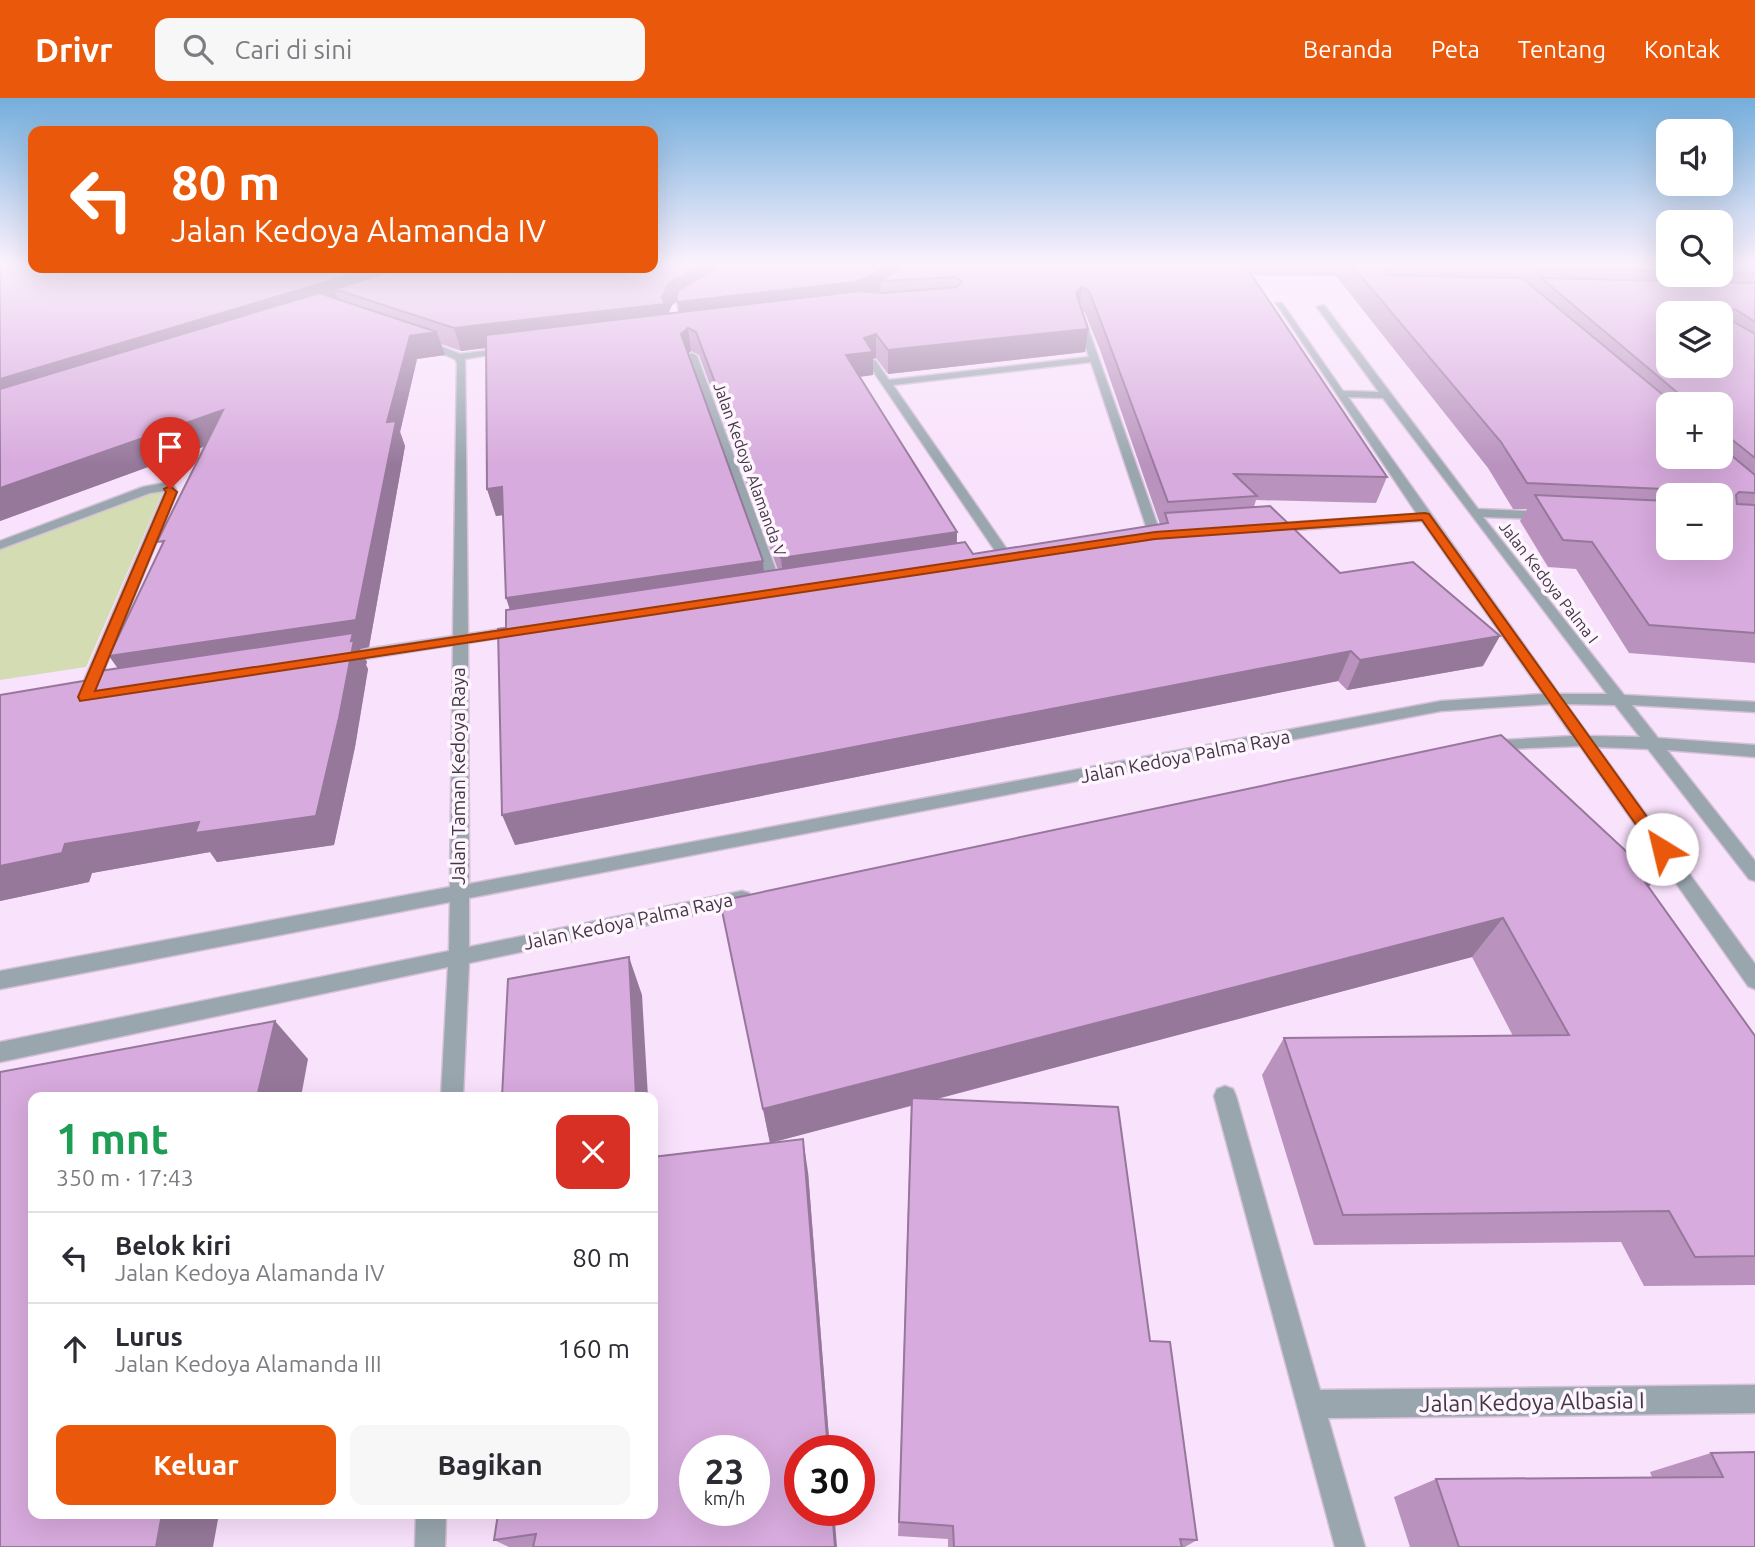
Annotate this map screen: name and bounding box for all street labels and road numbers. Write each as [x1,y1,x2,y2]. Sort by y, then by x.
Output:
street label: Jalan Kedoya Alamanda V [710,380,790,558]
street label: Jalan Kedoya Palma I [1496,518,1602,646]
street label: Jalan Taman Kedoya Raya [447,667,469,885]
street label: Jalan Kedoya Palma Raya [1078,725,1292,787]
street label: Jalan Kedoya Palma Raya [521,888,735,954]
street label: Jalan Kedoya Albasia I [1419,1387,1645,1416]

